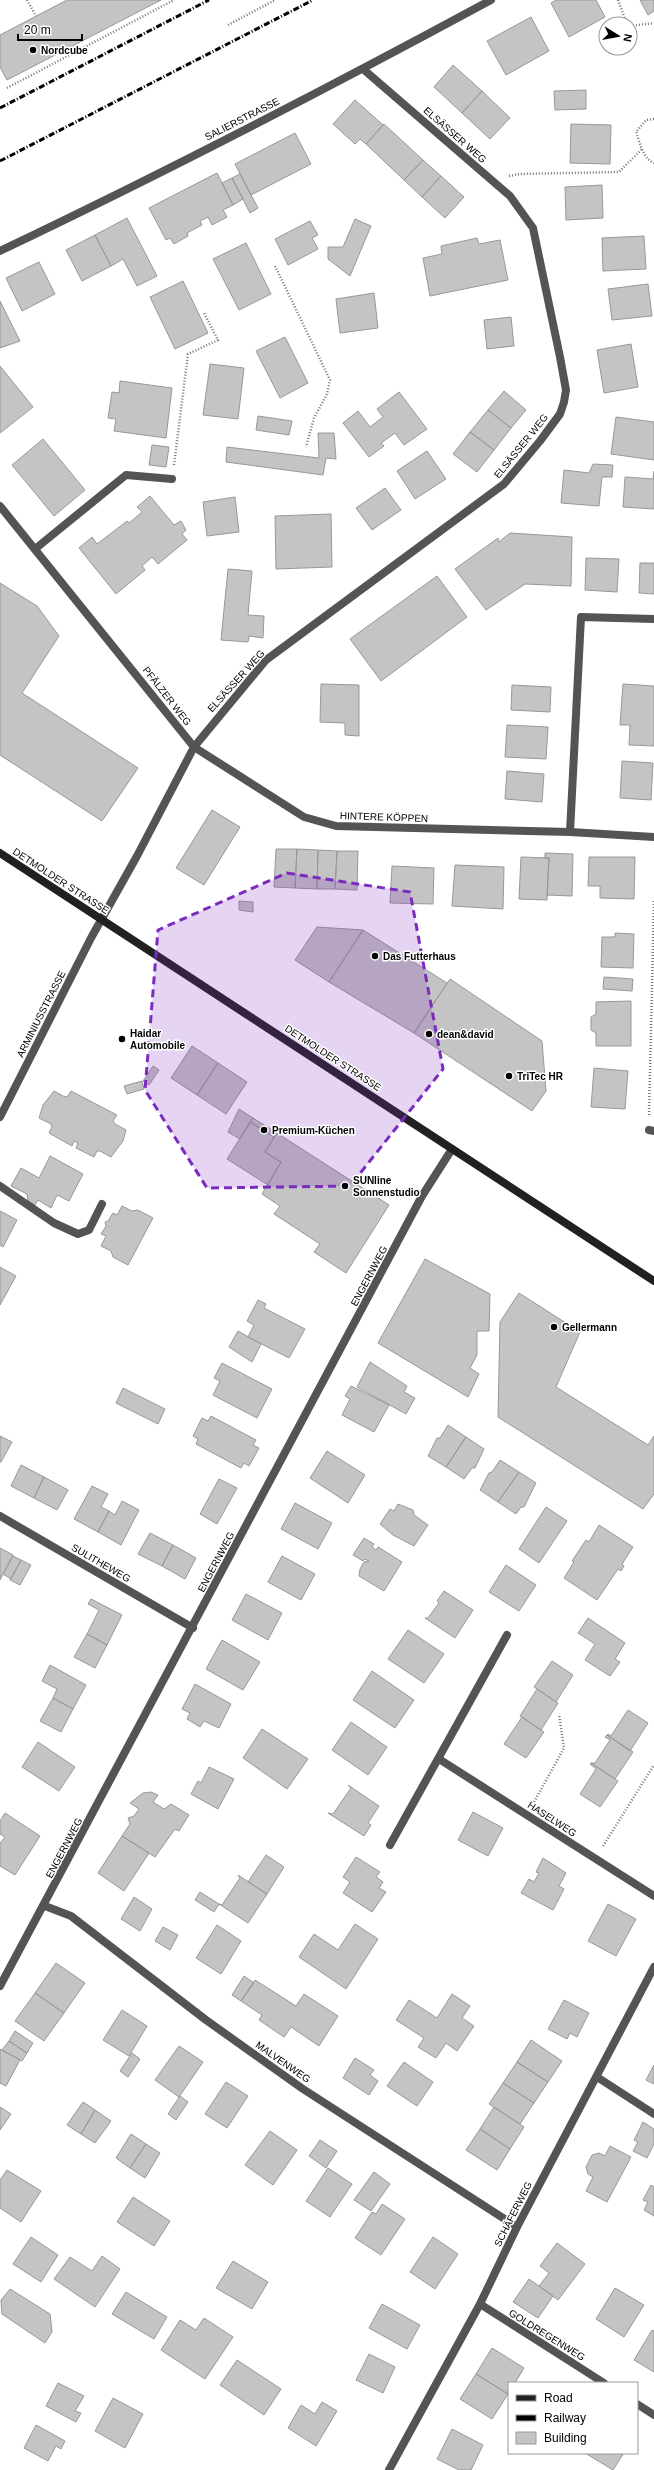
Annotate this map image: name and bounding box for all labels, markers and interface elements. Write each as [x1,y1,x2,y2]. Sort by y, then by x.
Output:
scale bar [18,16,82,42]
north arrow [598,16,638,56]
text: 20 m [24,23,51,37]
text: N [621,33,634,43]
marker: Nordcube [28,45,38,55]
place label: Nordcube [41,45,88,56]
street label: SALIERSTRASSE [203,95,281,143]
street label: ELSÄSSER WEG [421,105,489,165]
street label: ELSÄSSER WEG [492,411,550,480]
street label: ELSÄSSER WEG [205,648,267,714]
street label: PFÄLZER WEG [141,664,194,728]
street label: HINTERE KÖPPEN [340,810,428,824]
street label: DETMOLDER STRASSE [11,846,111,916]
marker: Das Futterhaus [370,951,380,961]
place label: Das Futterhaus [383,951,456,962]
street label: ARMINIUSSTRASSE [14,969,68,1059]
street label: DETMOLDER STRASSE [283,1023,383,1093]
place label: Haidar Automobile [130,1028,185,1051]
marker: dean&david [424,1029,434,1039]
place label: dean&david [437,1029,494,1040]
marker: Haidar Automobile [117,1034,127,1044]
marker: TriTec HR [504,1071,514,1081]
place label: TriTec HR [517,1071,564,1082]
marker: Premium-Küchen [259,1125,269,1135]
place label: Premium-Küchen [272,1125,355,1136]
place label: SUNline Sonnenstudio [353,1175,420,1198]
marker: SUNline Sonnenstudio [340,1181,350,1191]
street label: ENGERNWEG [348,1244,390,1308]
marker: Gellermann [549,1322,559,1332]
place label: Gellermann [562,1322,617,1333]
street label: ENGERNWEG [195,1530,237,1594]
street label: SULITHEWEG [70,1542,133,1584]
street label: HASELWEG [526,1799,579,1839]
street label: ENGERNWEG [43,1816,85,1880]
street label: MALVENWEG [254,2039,313,2085]
street label: SCHÄFERWEG [492,2179,534,2248]
street label: GOLDREGENWEG [507,2307,587,2363]
legend [508,2382,638,2454]
text: Road [544,2391,573,2405]
text: Railway [544,2411,586,2425]
text: Building [544,2431,587,2445]

